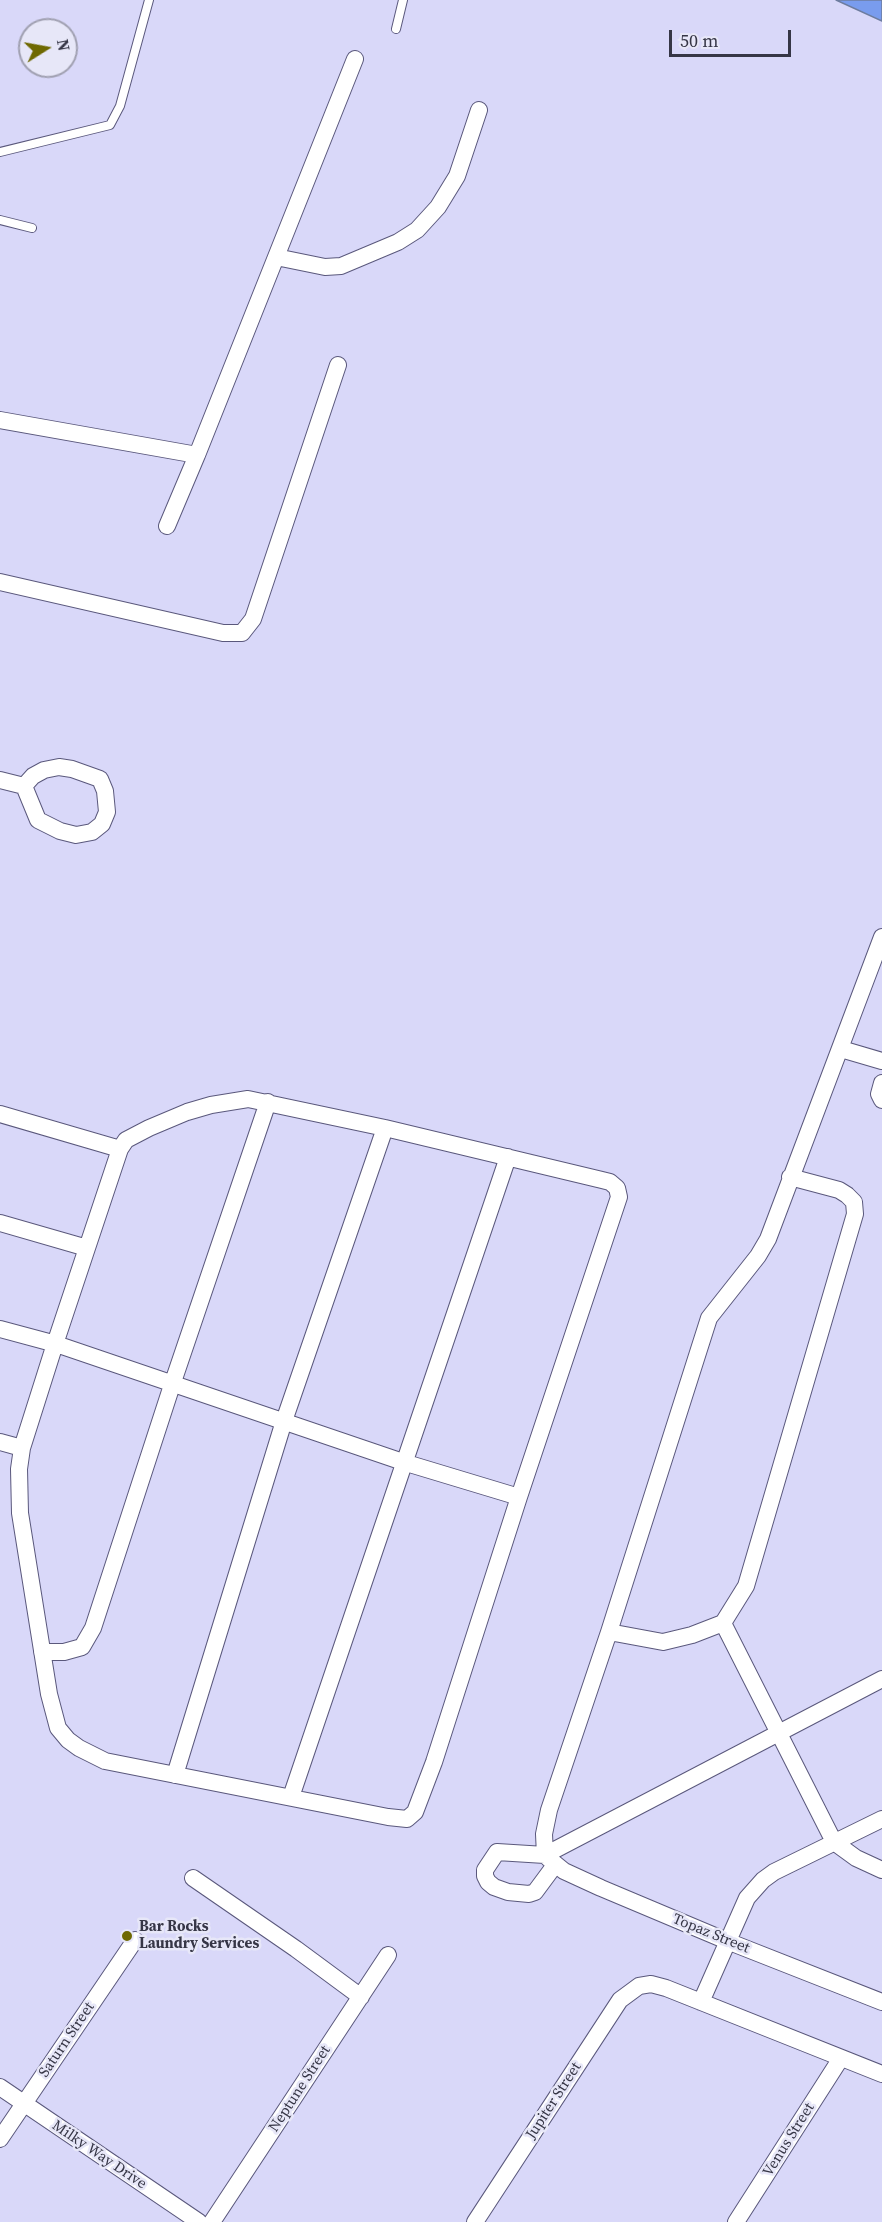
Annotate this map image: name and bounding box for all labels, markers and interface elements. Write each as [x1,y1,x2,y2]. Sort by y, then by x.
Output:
north arrow [18,18,78,78]
scale bar [672,18,794,56]
text: 50 m [680,28,718,53]
text: N [52,37,76,53]
street label: Topaz Street [670,1910,752,1958]
place label: Bar Rocks Laundry Services [139,1918,259,1953]
marker: Bar Rocks Laundry Services [120,1929,134,1943]
street label: Saturn Street [35,1999,99,2081]
street label: Neptune Street [265,2042,335,2136]
street label: Jupiter Street [522,2059,586,2143]
street label: Venus Street [759,2100,819,2180]
street label: Milky Way Drive [48,2117,150,2193]

